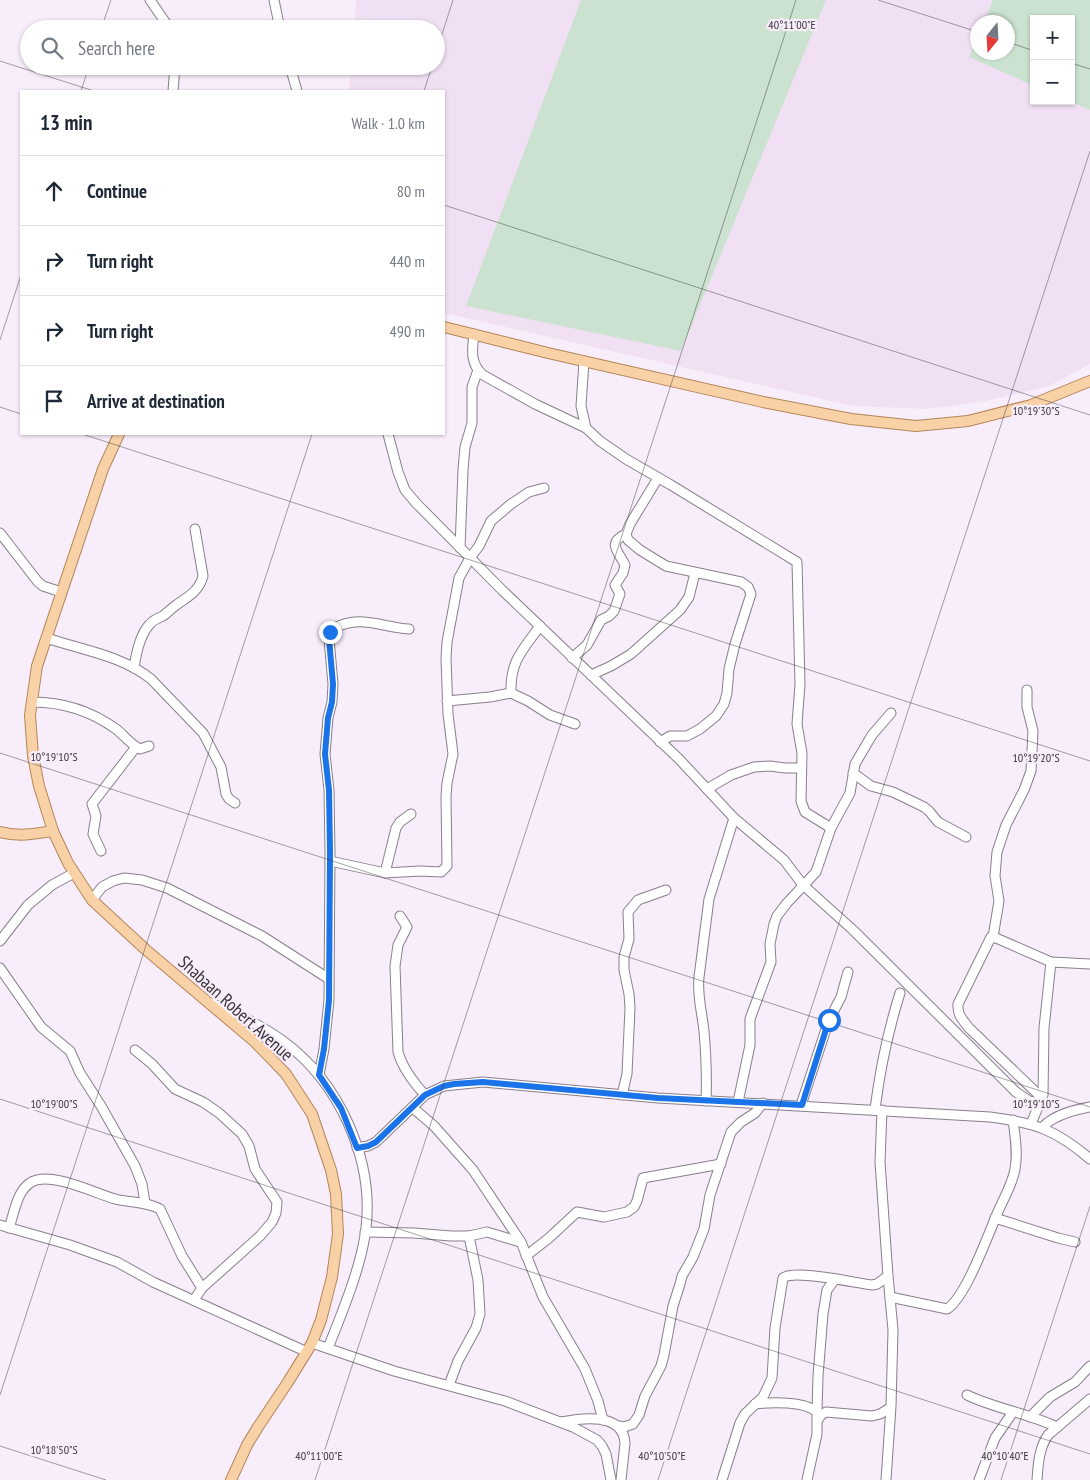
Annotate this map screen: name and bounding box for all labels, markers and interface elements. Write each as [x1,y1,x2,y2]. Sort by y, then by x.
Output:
north arrow [970,15,1015,60]
map controls [1030,15,1075,105]
button: + [1030,15,1075,60]
text: 40°11'00"E [768,17,816,32]
search box [20,20,445,75]
icon: search [38,34,66,62]
text: Search here [78,36,155,60]
button: − [1030,60,1075,105]
text: 13 min [40,109,92,136]
text: Walk · 1.0 km [351,113,425,133]
icon: ahead [40,177,68,205]
text: Continue [87,179,147,203]
text: 80 m [397,181,425,201]
icon: right [40,247,68,275]
text: Turn right [87,249,153,273]
text: 440 m [390,251,425,271]
icon: right [40,317,68,345]
text: Turn right [87,319,153,343]
text: 490 m [390,321,425,341]
icon: arrive [40,387,68,415]
text: Arrive at destination [87,389,225,413]
text: 10°19'30"S [1012,403,1060,418]
route end [319,621,342,644]
text: 10°19'10"S [30,749,78,764]
text: 10°19'20"S [1012,750,1060,765]
street label: Shabaan Robert Avenue [174,950,298,1066]
route start [818,1009,841,1032]
text: 10°19'00"S [30,1096,78,1111]
text: 10°19'10"S [1012,1096,1060,1111]
text: 10°18'50"S [30,1442,78,1457]
text: 40°11'00"E [295,1448,343,1463]
text: 40°10'50"E [638,1448,686,1463]
text: 40°10'40"E [981,1448,1029,1463]

